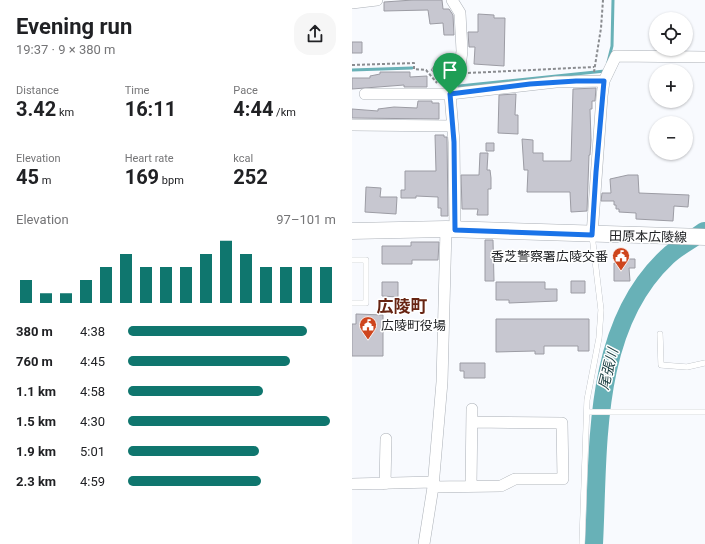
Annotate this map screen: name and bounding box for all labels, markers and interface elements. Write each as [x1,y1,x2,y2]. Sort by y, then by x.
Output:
map controls [649,12,693,160]
button: locate [649,12,693,56]
button: share [294,13,336,55]
text: Evening run [16,14,132,39]
text: 19:37 · 9 × 380 m [16,42,115,57]
pin [433,53,467,94]
icon: arrive [439,59,461,81]
button: + [649,64,693,108]
text: Distance [16,84,59,97]
text: Time [125,84,149,97]
text: Pace [233,84,258,97]
text: 3.42 [16,97,56,121]
text: 16:11 [125,97,176,121]
text: 4:44 [233,97,273,121]
text: km [56,106,74,119]
text: /km [273,106,296,119]
button: − [649,116,693,160]
text: Elevation [16,152,61,165]
text: Heart rate [125,152,174,165]
text: kcal [233,152,253,165]
text: 45 [16,165,39,189]
text: 169 [125,165,159,189]
text: 252 [233,165,268,189]
text: m [39,174,51,187]
text: bpm [159,174,184,187]
text: Elevation [16,212,69,227]
text: 97–101 m [276,212,336,227]
street label: 田原本広陵線 [609,228,687,245]
public building icon: 香芝警察署広陵交番 [611,246,631,271]
place label: 香芝警察署広陵交番 [491,249,608,264]
district label: 広陵町 [377,296,428,316]
public building icon: 広陵町役場 [358,315,378,340]
place label: 広陵町役場 [381,318,446,333]
text: 380 m [16,324,53,339]
text: 4:38 [80,324,105,339]
water label: 尾張川 [595,345,621,391]
text: 760 m [16,354,53,369]
text: 4:45 [80,354,105,369]
text: 1.1 km [16,384,56,399]
text: 4:58 [80,384,105,399]
text: 1.5 km [16,414,56,429]
text: 4:30 [80,414,105,429]
text: 1.9 km [16,444,56,459]
text: 5:01 [80,444,105,459]
text: 2.3 km [16,474,56,489]
text: 4:59 [80,474,105,489]

